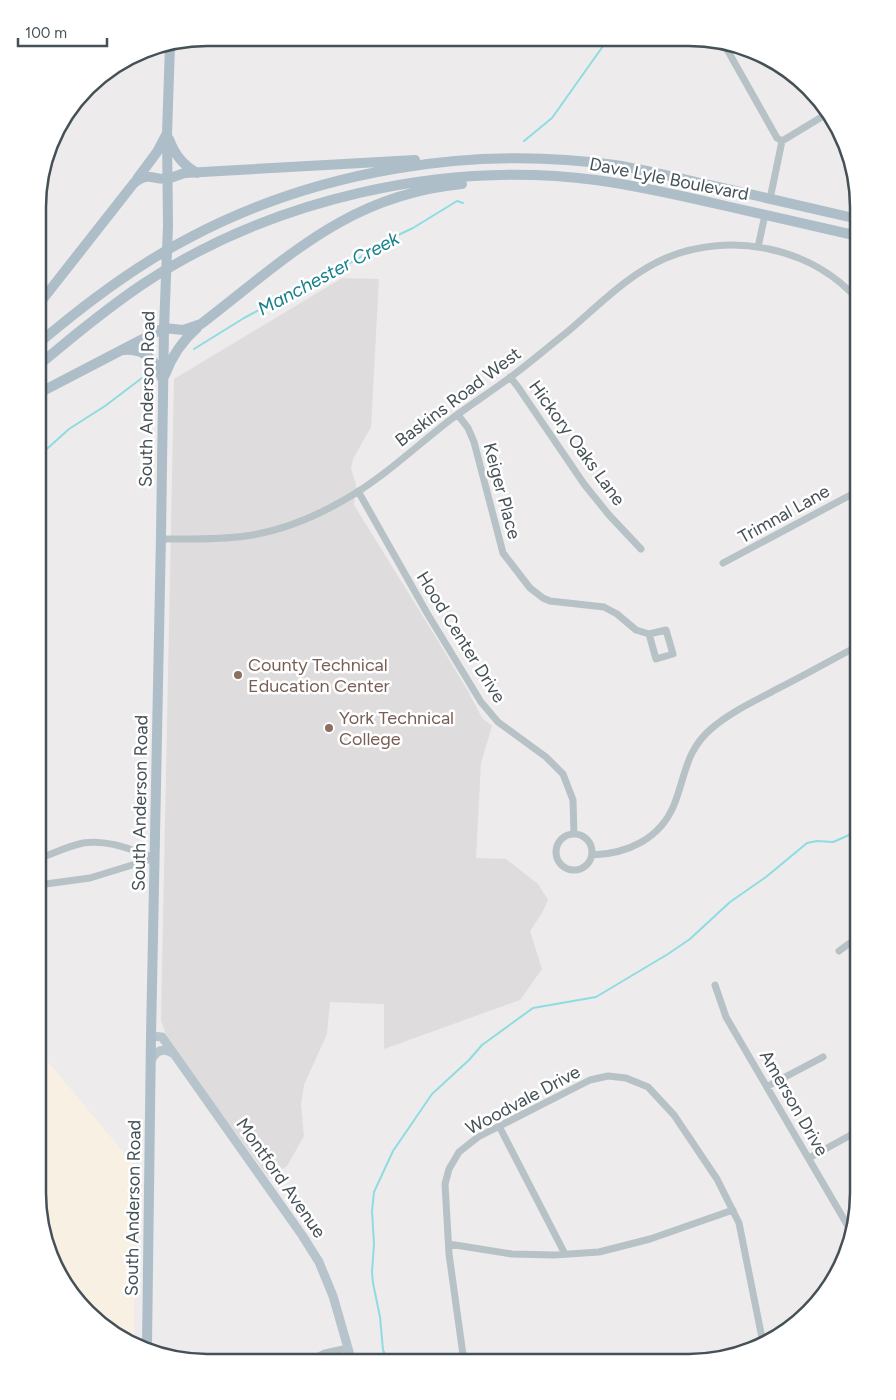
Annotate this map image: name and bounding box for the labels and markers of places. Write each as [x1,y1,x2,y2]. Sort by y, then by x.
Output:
place label: County Technical Education Center [248,654,390,697]
marker: County Technical Education Center [232,669,244,681]
place label: York Technical College [339,707,454,750]
marker: York Technical College [323,722,335,734]

